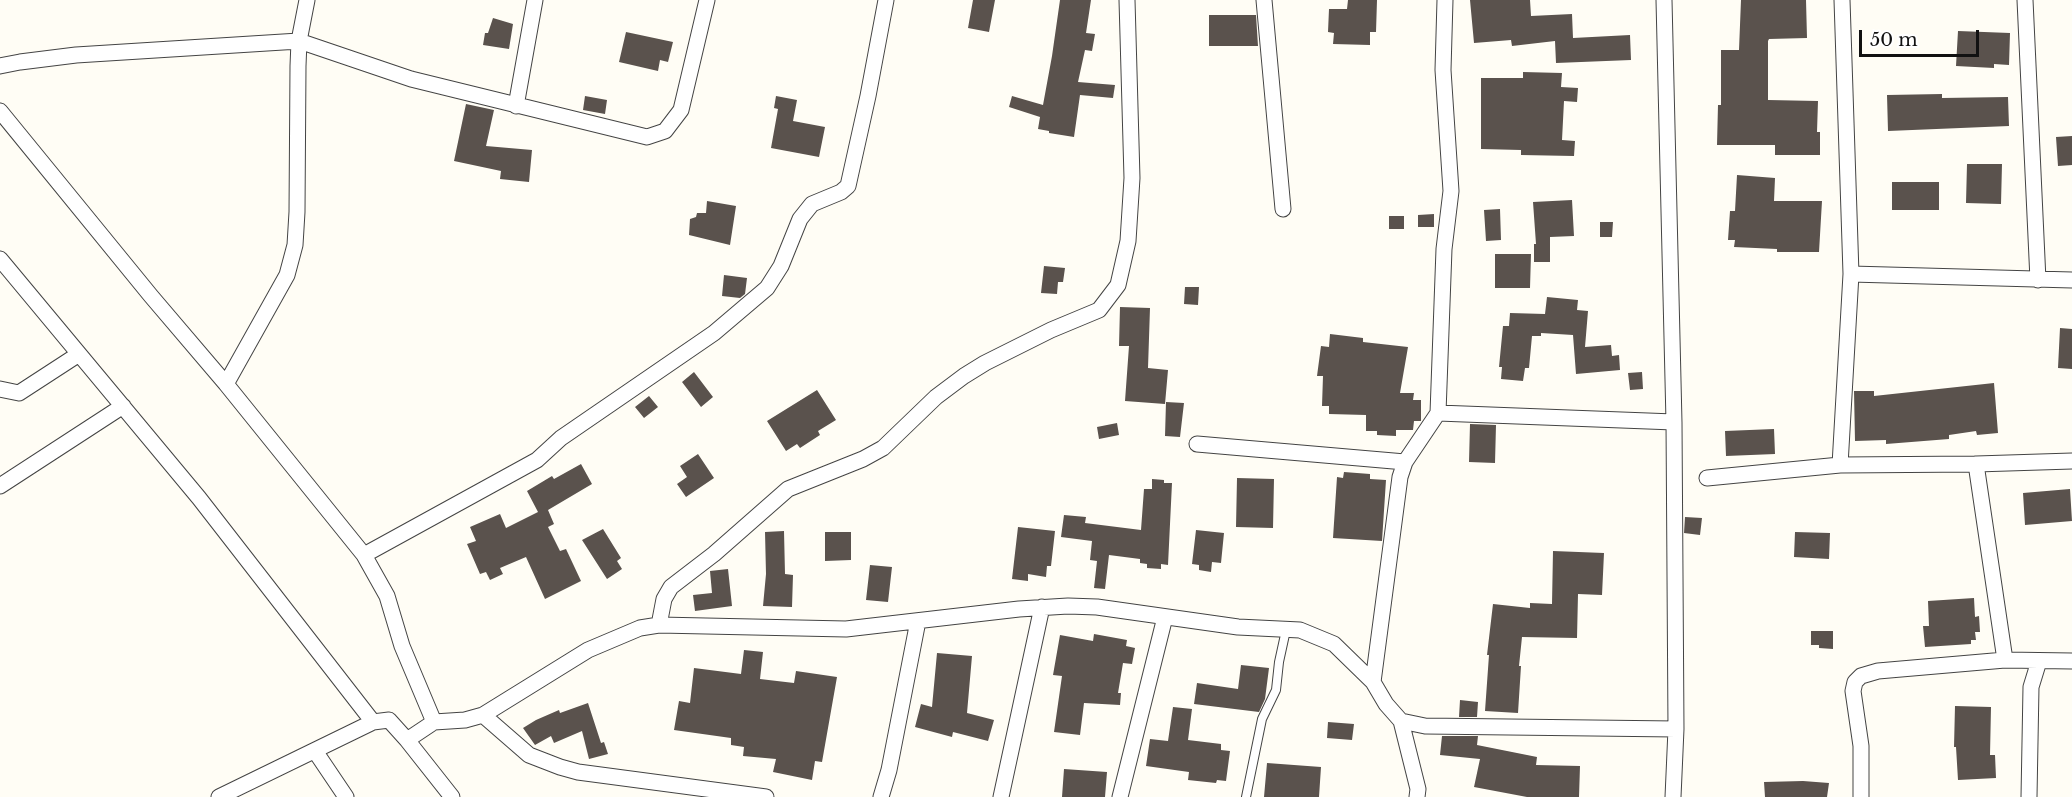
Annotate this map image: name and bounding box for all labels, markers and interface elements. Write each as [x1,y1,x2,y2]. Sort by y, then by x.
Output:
scale bar [1862,18,1982,56]
text: 50 m [1870,29,1918,51]

